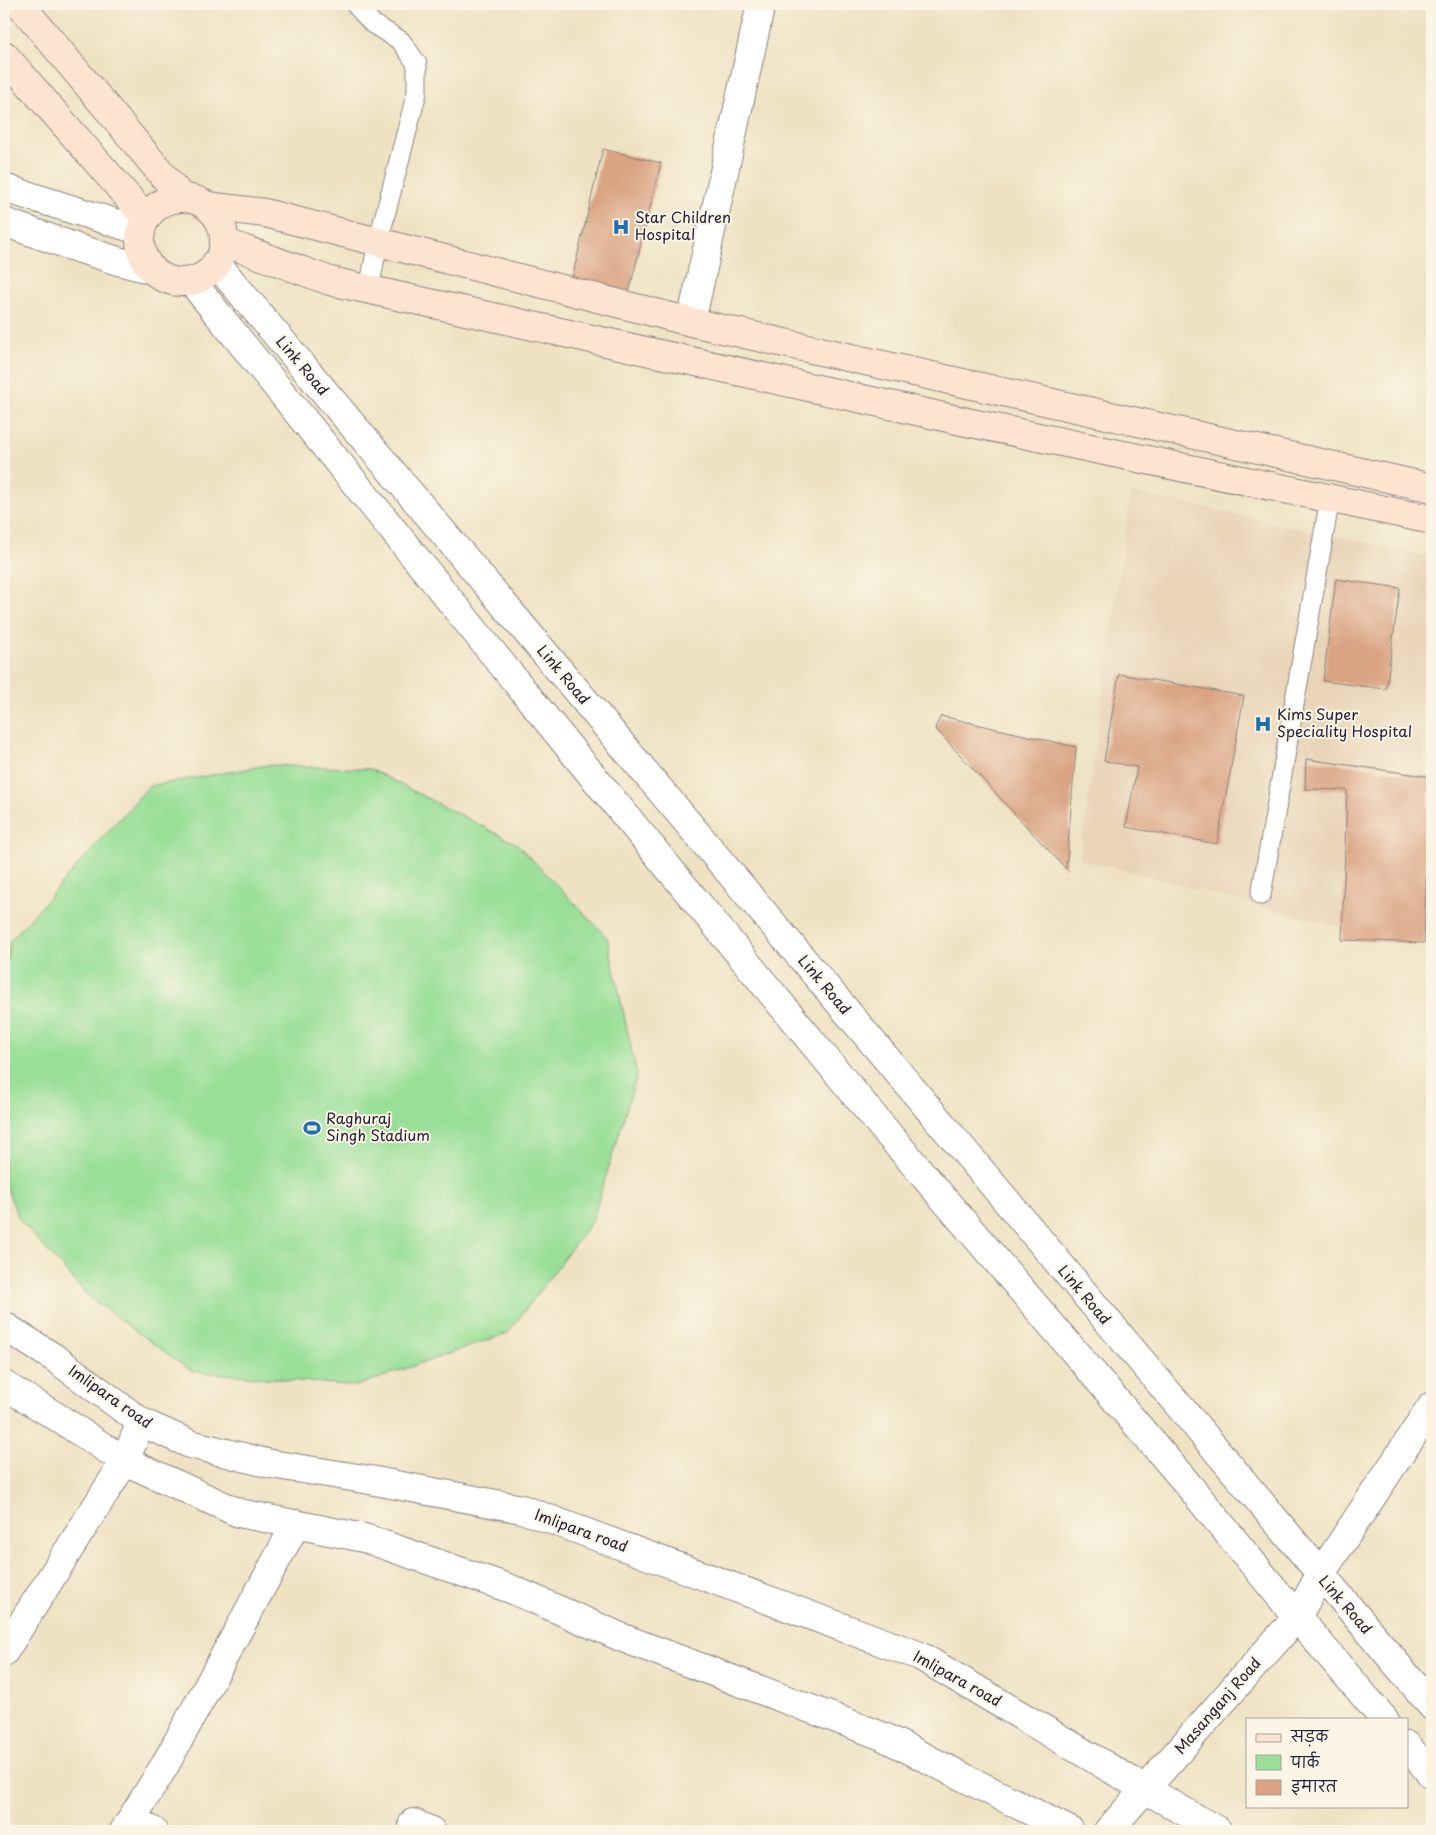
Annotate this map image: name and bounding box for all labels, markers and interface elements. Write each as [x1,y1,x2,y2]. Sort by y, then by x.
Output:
place label: Star Children Hospital [635,205,731,245]
hospital icon: Star Children Hospital [611,217,631,237]
street label: Link Road [271,330,335,400]
street label: Link Road [532,639,596,709]
place label: Kims Super Speciality Hospital [1277,702,1412,742]
hospital icon: Kims Super Speciality Hospital [1253,714,1273,734]
street label: Link Road [793,949,857,1019]
place label: Raghuraj Singh Stadium [326,1106,430,1146]
sports icon: Raghuraj Singh Stadium [302,1118,322,1138]
street label: Link Road [1053,1259,1117,1329]
street label: Imlipara road [64,1358,157,1433]
street label: Imlipara road [532,1502,631,1557]
street label: Link Road [1314,1569,1378,1639]
street label: Imlipara road [910,1644,1006,1711]
street label: Masanganj Road [1168,1651,1266,1759]
legend [1246,1718,1408,1808]
text: सड़क [1290,1724,1329,1747]
text: पार्क [1290,1750,1321,1773]
text: इमारत [1291,1774,1338,1797]

